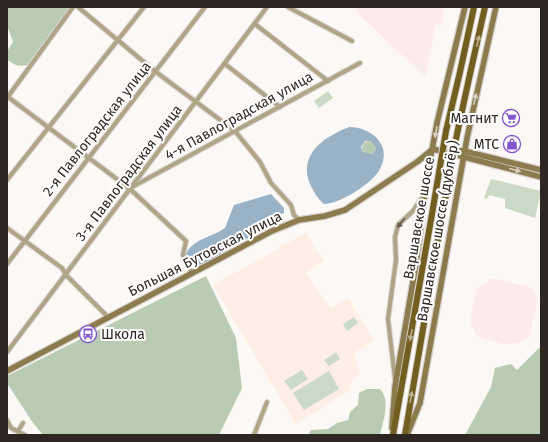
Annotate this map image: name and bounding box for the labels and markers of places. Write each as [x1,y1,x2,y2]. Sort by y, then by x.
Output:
supermarket icon: Магнит [501,108,521,128]
place label: Магнит [450,110,499,127]
shop icon: МТС [502,134,522,154]
place label: МТС [474,136,499,153]
bus stop icon: Школа [78,324,98,344]
place label: Школа [101,326,145,343]

